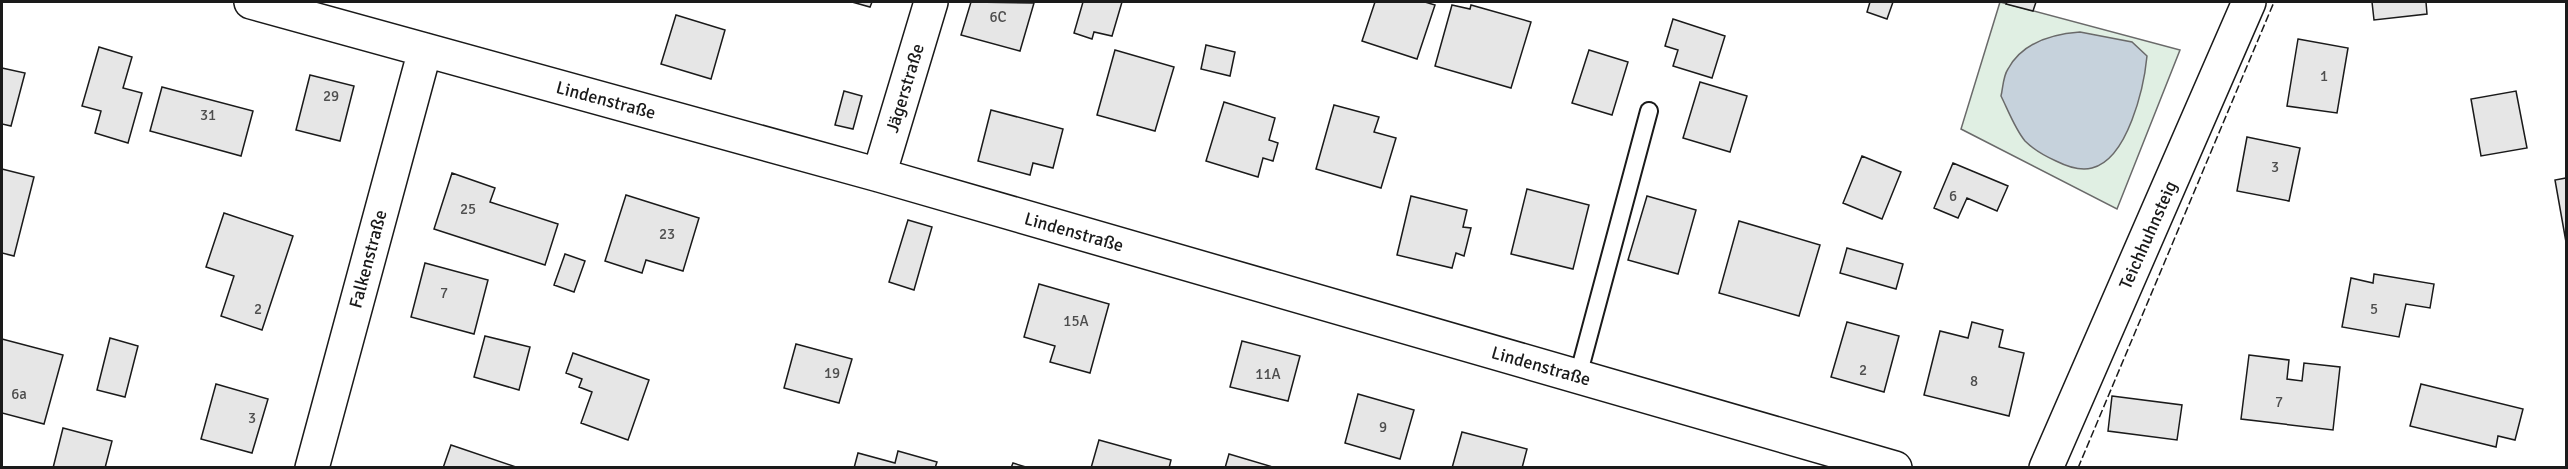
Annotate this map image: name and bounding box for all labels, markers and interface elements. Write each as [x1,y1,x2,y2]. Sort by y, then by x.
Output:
house number: 6C [989,8,1007,26]
street label: Jägerstraße [881,41,929,135]
house number: 1 [2320,67,2328,85]
street label: Lindenstraße [554,76,658,124]
house number: 29 [323,87,339,105]
house number: 31 [200,106,216,124]
house number: 3 [2271,158,2279,176]
street label: Teichhuhnsteig [2114,177,2182,293]
house number: 6 [1949,187,1957,205]
house number: 25 [460,200,476,218]
street label: Falkenstraße [344,207,392,311]
street label: Lindenstraße [1022,207,1126,257]
house number: 23 [659,225,675,243]
house number: 7 [440,284,448,302]
house number: 2 [254,300,262,318]
house number: 5 [2370,300,2378,318]
house number: 15A [1063,312,1089,330]
street label: Lindenstraße [1489,341,1593,391]
house number: 2 [1859,361,1867,379]
house number: 19 [824,364,840,382]
house number: 11A [1255,365,1281,383]
house number: 8 [1970,372,1978,390]
house number: 6a [11,385,27,403]
house number: 7 [2275,393,2283,411]
house number: 3 [248,409,256,427]
house number: 9 [1379,418,1387,436]

